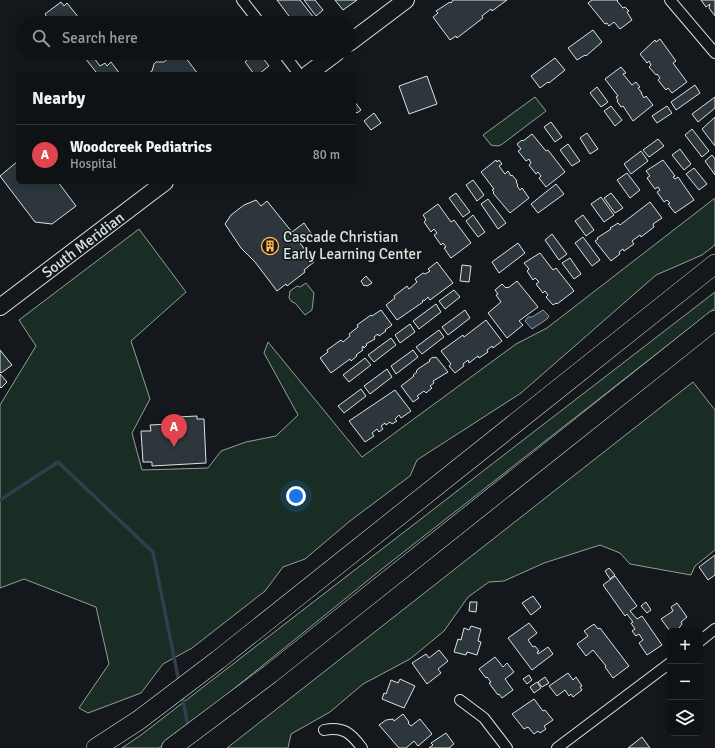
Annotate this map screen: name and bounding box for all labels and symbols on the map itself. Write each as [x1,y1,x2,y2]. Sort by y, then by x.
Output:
street label: South Meridian [38,208,128,282]
place label: Cascade Christian Early Learning Center [283,228,422,263]
building icon: Cascade Christian Early Learning Center [260,236,280,256]
pin: A [161,414,187,447]
your location [286,486,306,506]

